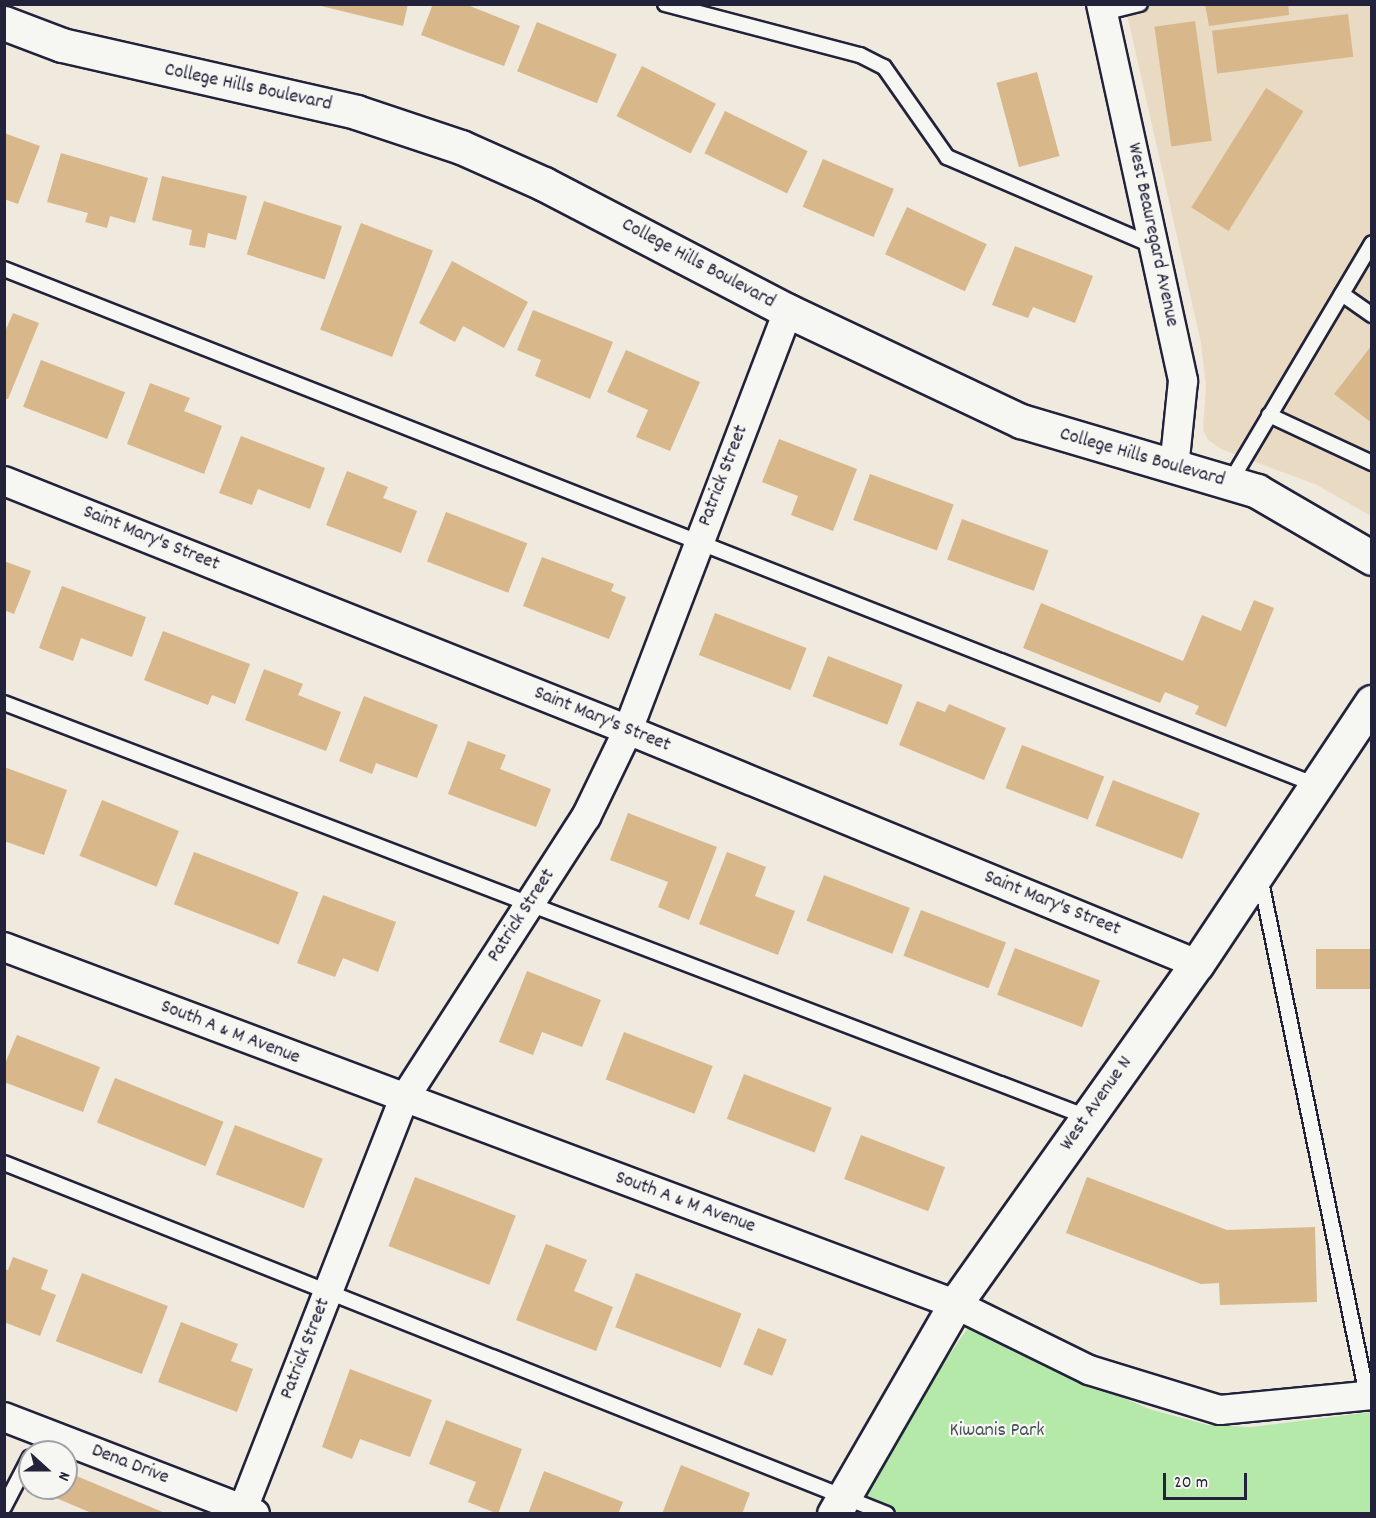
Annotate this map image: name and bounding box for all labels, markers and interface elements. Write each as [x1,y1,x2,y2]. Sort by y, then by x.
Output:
street label: College Hills Boulevard [162,59,334,117]
street label: West Beauregard Avenue [1121,141,1183,329]
street label: College Hills Boulevard [617,213,779,315]
street label: Patrick Street [694,422,754,530]
street label: College Hills Boulevard [1057,423,1227,493]
street label: Saint Mary's Street [79,501,223,577]
street label: Saint Mary's Street [530,682,674,758]
street label: Patrick Street [483,865,561,967]
street label: Saint Mary's Street [980,866,1124,942]
street label: South A & M Avenue [157,995,303,1071]
street label: West Avenue N [1056,1052,1138,1156]
street label: South A & M Avenue [612,1167,758,1239]
street label: Patrick Street [276,1295,336,1403]
park label: Kiwanis Park [949,1419,1045,1443]
street label: Dena Drive [88,1439,172,1491]
north arrow [18,1440,78,1500]
scale bar [1166,1461,1250,1499]
text: N [51,1468,76,1484]
text: 20 m [1174,1471,1208,1496]

